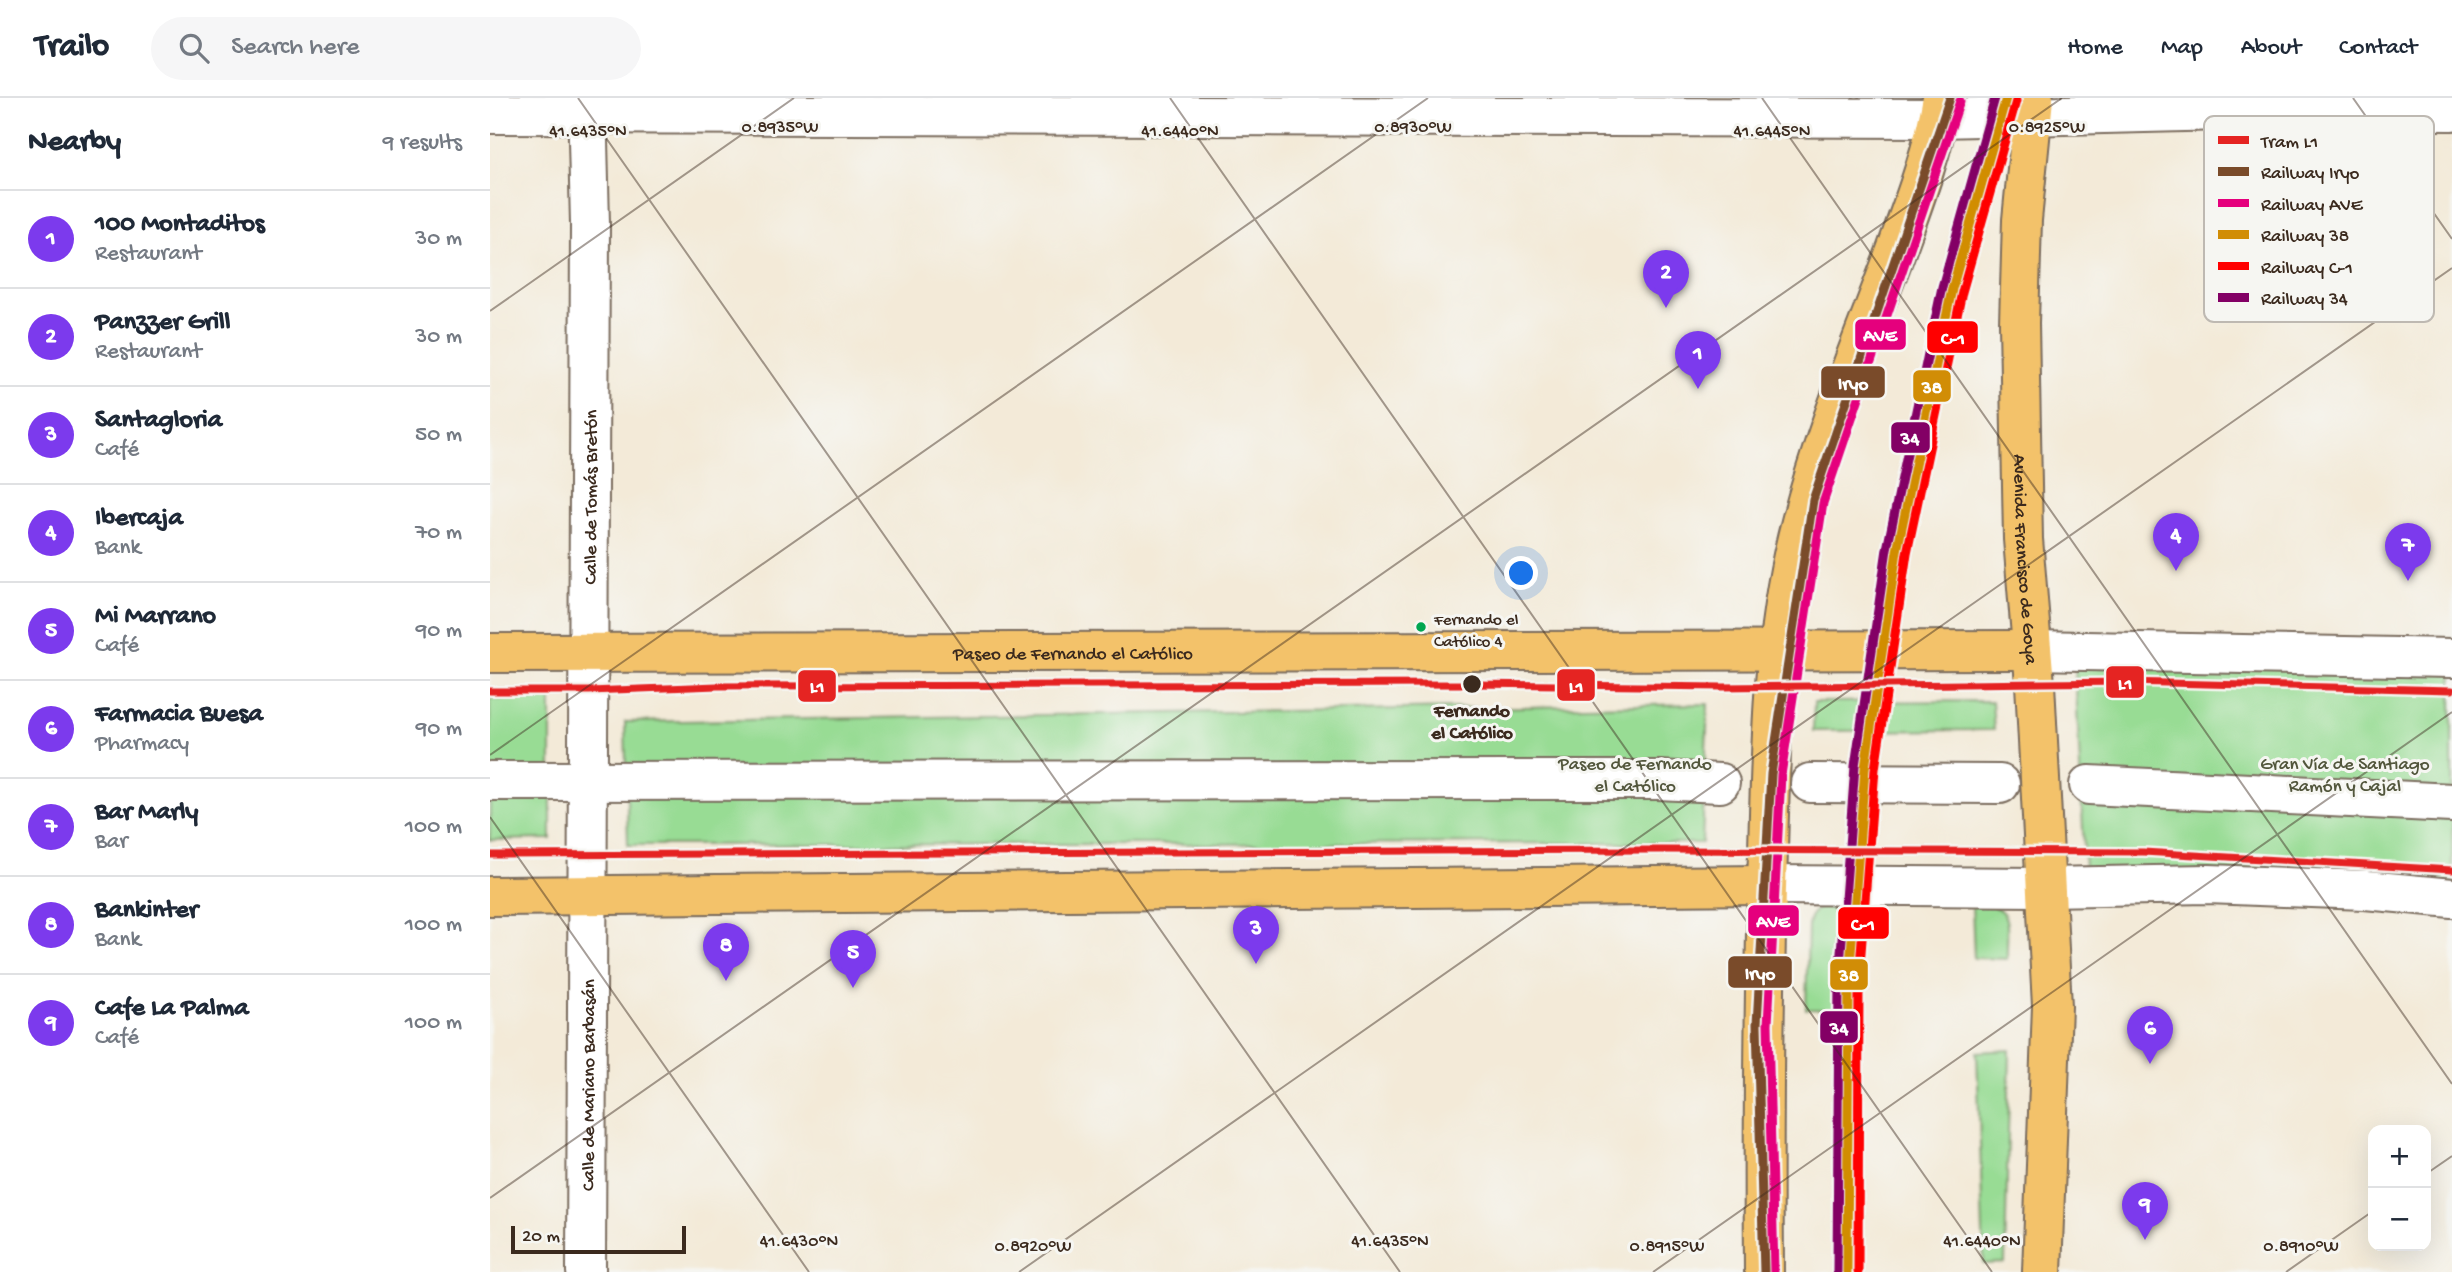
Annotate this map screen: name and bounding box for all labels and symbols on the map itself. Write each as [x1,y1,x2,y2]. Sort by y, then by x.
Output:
legend [2204,116,2434,322]
text: 0.8935°W [742,118,818,139]
text: 0.8930°W [1374,118,1452,139]
text: 0.8925°W [2009,118,2085,139]
text: 41.6435°N [549,122,627,143]
text: 41.6440°N [1141,122,1219,143]
text: 41.6445°N [1734,122,1810,143]
text: Tram L1 [2260,132,2318,155]
text: Railway Iryo [2261,163,2360,186]
text: Railway AVE [2261,195,2364,218]
text: Railway 38 [2261,226,2349,249]
pin: 2 [1643,250,1689,308]
text: Railway C-1 [2261,258,2353,281]
text: Railway 34 [2261,289,2348,312]
line badge: AVE [1854,318,1907,351]
line badge: C-1 [1926,320,1979,354]
text: AVE [1862,326,1898,349]
text: C-1 [1940,329,1965,352]
pin: 1 [1675,331,1721,389]
line badge: Iryo [1820,365,1886,399]
line badge: 38 [1912,369,1952,403]
text: Iryo [1838,374,1868,397]
text: 38 [1921,378,1943,401]
street label: Calle de Tomás Bretón [581,410,604,584]
line badge: 34 [1890,421,1931,454]
text: 34 [1900,429,1920,452]
street label: Avenida Francisco de Goya [2006,454,2041,667]
pin: 4 [2153,513,2199,571]
pin: 7 [2385,523,2431,581]
your location [1504,556,1538,590]
place label: Fernando el Católico 4 [1433,611,1519,653]
marker: Fernando el Católico 4 [1414,620,1428,634]
street label: Paseo de Fernando el Católico [952,644,1193,667]
line badge: L1 [2105,665,2145,699]
line badge: L1 [1556,668,1596,702]
line badge: L1 [797,669,837,703]
marker: Fernando el Católico [1461,673,1483,695]
text: L1 [2118,674,2132,697]
text: L1 [810,677,824,700]
text: L1 [1569,677,1583,700]
place label: Fernando el Católico [1430,701,1513,746]
park label: Paseo de Fernando el Católico [1557,754,1712,799]
park label: Gran Vía de Santiago Ramón y Cajal [2260,754,2430,799]
line badge: AVE [1747,904,1800,937]
pin: 3 [1233,906,1279,964]
line badge: C-1 [1837,906,1890,940]
text: AVE [1755,912,1791,935]
text: C-1 [1850,915,1875,938]
pin: 8 [703,923,749,981]
pin: 5 [830,930,876,988]
line badge: Iryo [1727,955,1793,989]
line badge: 38 [1829,958,1869,991]
text: Iryo [1745,964,1775,987]
text: 38 [1838,966,1860,989]
street label: Calle de Mariano Barbasán [578,979,602,1191]
pin: 6 [2127,1006,2173,1064]
line badge: 34 [1819,1010,1859,1044]
text: 34 [1829,1019,1849,1042]
pin: 9 [2122,1182,2168,1240]
scale bar [511,1223,686,1255]
text: 41.6430°N [760,1232,838,1253]
text: 41.6435°N [1351,1232,1429,1253]
text: 41.6440°N [1943,1232,2021,1253]
text: 0.8920°W [994,1237,1072,1258]
text: 0.8915°W [1630,1237,1704,1258]
text: 0.8910°W [2263,1237,2339,1258]

